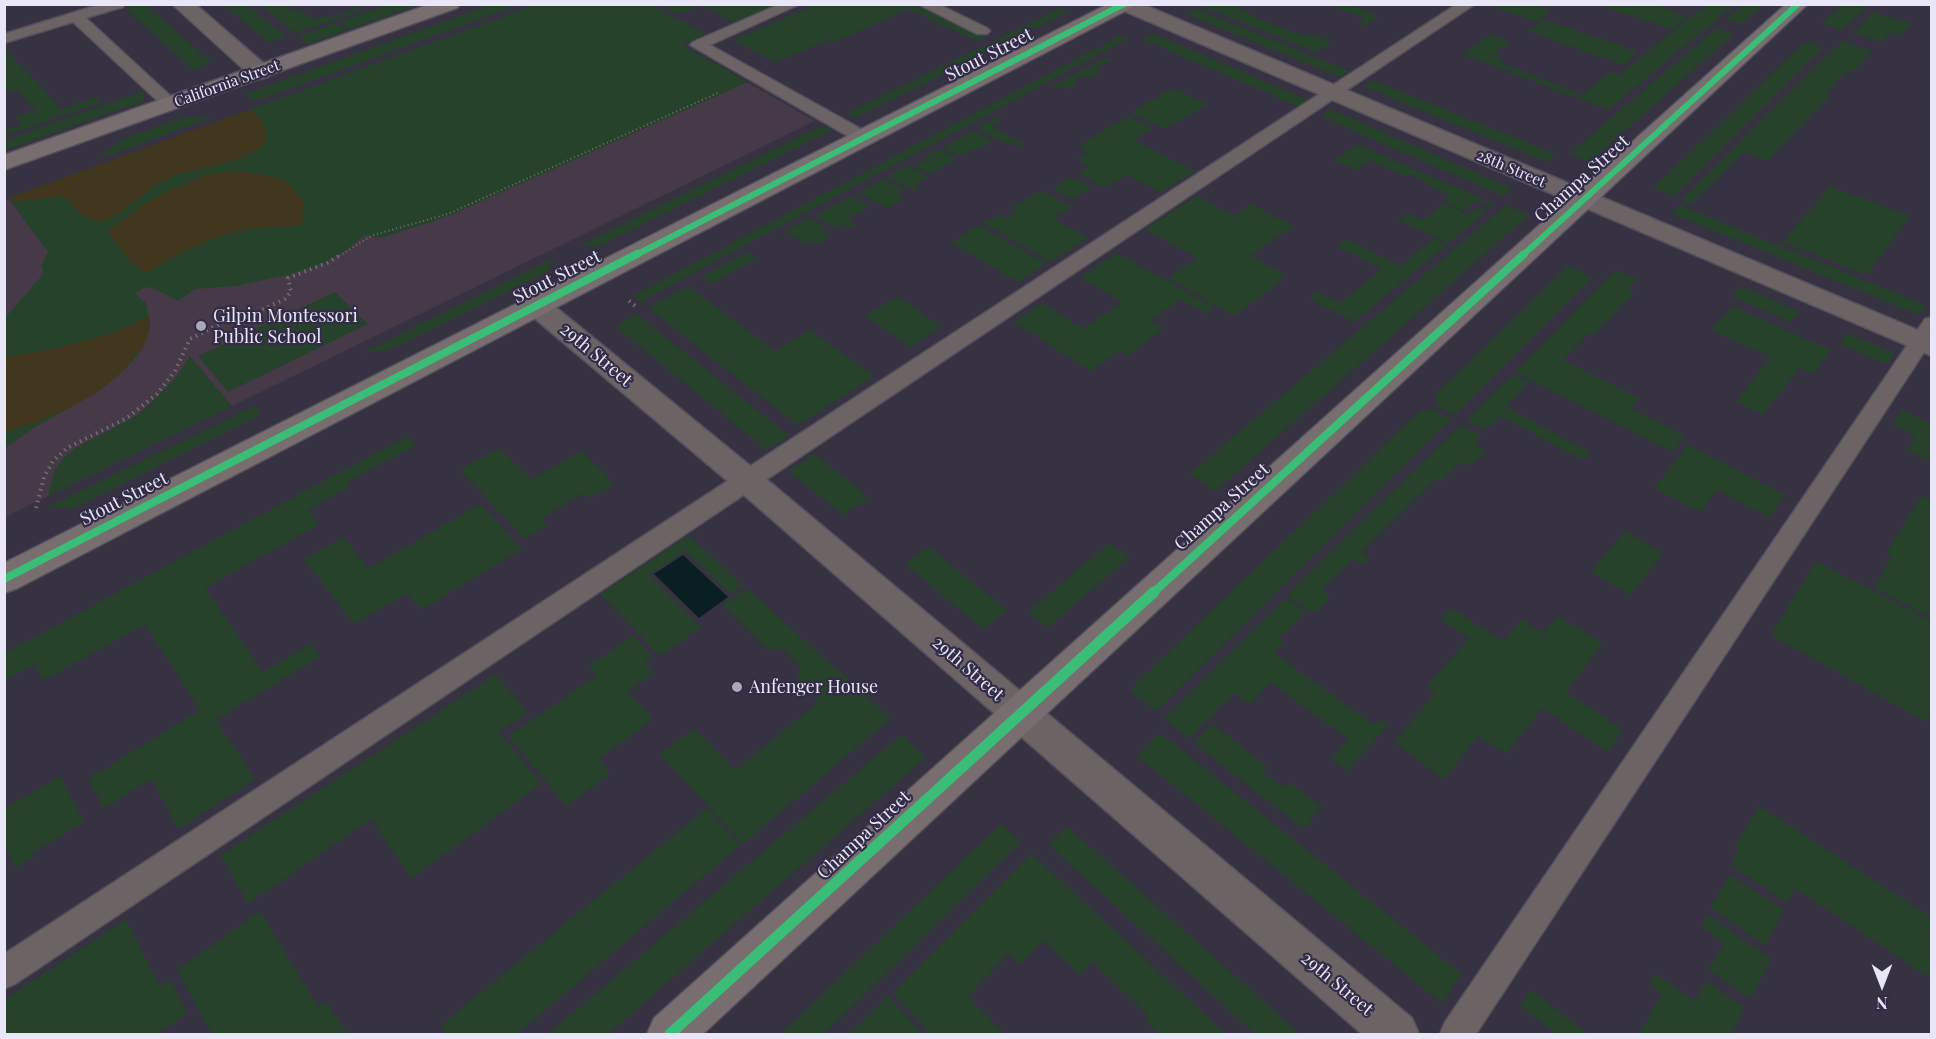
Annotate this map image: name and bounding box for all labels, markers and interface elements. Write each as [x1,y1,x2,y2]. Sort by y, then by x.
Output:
street label: Stout Street [942,24,1036,86]
street label: California Street [172,57,282,111]
street label: Champa Street [1530,131,1634,227]
street label: 28th Street [1474,146,1548,192]
street label: Stout Street [510,246,604,308]
place label: Gilpin Montessori Public School [213,305,358,348]
marker: Gilpin Montessori Public School [194,319,208,333]
street label: 29th Street [556,319,636,391]
street label: Champa Street [1170,459,1274,555]
street label: Stout Street [77,468,171,530]
street label: 29th Street [928,632,1008,706]
place label: Anfenger House [749,676,878,698]
marker: Anfenger House [730,680,744,694]
street label: Champa Street [813,786,915,884]
street label: 29th Street [1297,948,1377,1020]
north arrow [1852,955,1912,1015]
text: N [1876,993,1888,1014]

